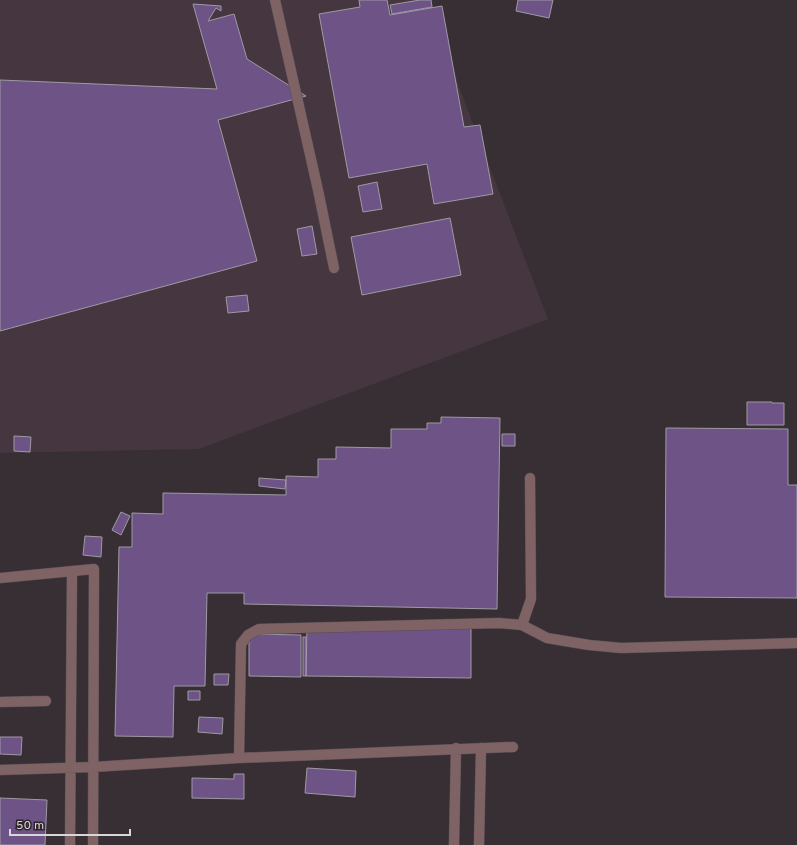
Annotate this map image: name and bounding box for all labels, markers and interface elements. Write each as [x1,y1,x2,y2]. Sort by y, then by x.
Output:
scale bar [10,811,130,837]
text: 50 m [16,818,44,834]

